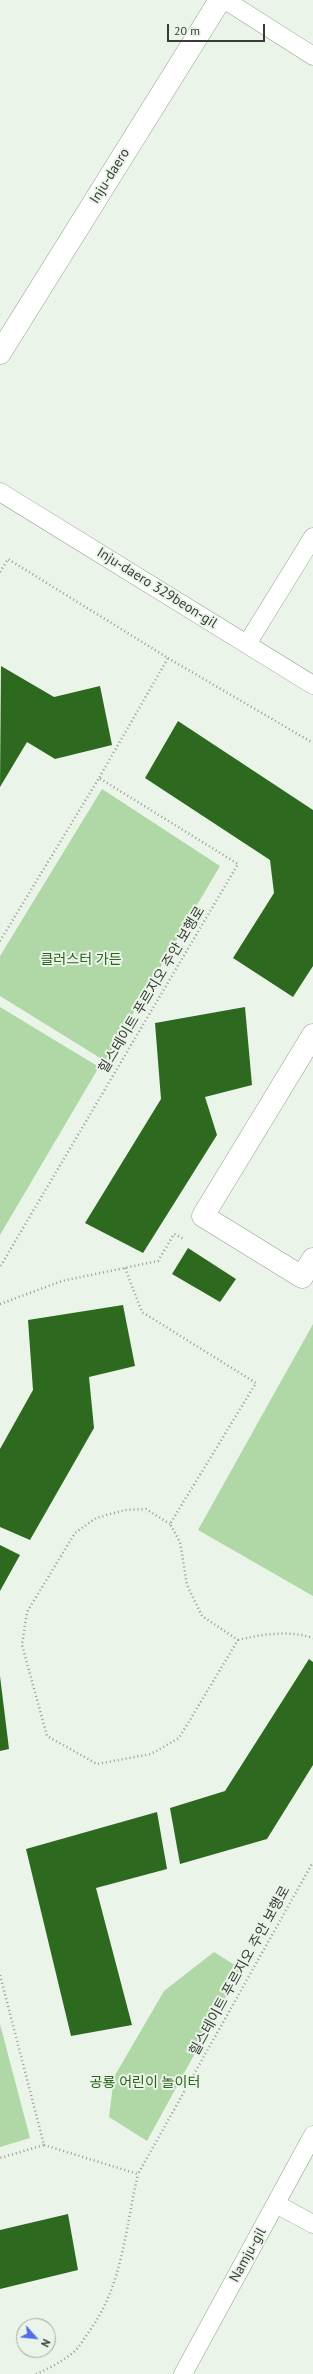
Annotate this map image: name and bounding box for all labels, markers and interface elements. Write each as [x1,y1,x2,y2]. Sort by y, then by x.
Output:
scale bar [169,16,267,42]
text: 20 m [174,23,200,38]
street label: Inju-daero [86,145,134,207]
street label: Inju-daero 329beon-gil [94,544,220,632]
street label: 힐스테이트 푸르지오 주안 보행로 [95,904,209,1076]
park label: 클러스터 가든 [40,952,122,968]
street label: 힐스테이트 푸르지오 주안 보행로 [186,1883,294,2059]
park label: 공룡 어린이 놀이터 [90,2075,200,2091]
street label: Namju-gil [226,2225,270,2285]
north arrow [16,2318,56,2358]
text: N [38,2337,54,2349]

